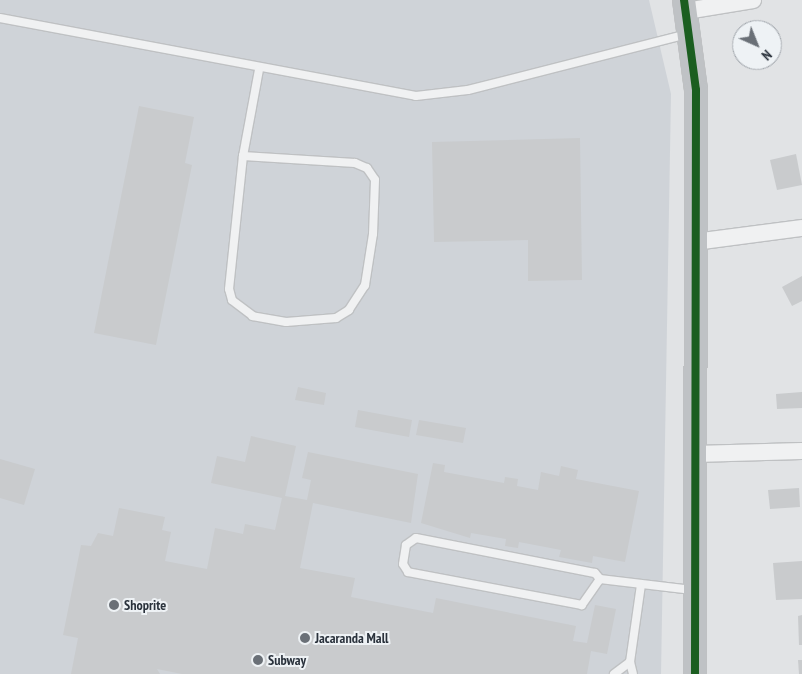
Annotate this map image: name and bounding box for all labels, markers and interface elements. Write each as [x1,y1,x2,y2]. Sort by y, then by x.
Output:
north arrow [732,20,782,70]
text: N [758,46,776,64]
place label: Shoprite [124,597,166,613]
marker: Shoprite [108,599,120,611]
place label: Jacaranda Mall [315,630,388,646]
marker: Jacaranda Mall [299,632,311,644]
place label: Subway [268,652,306,668]
marker: Subway [252,654,264,666]

